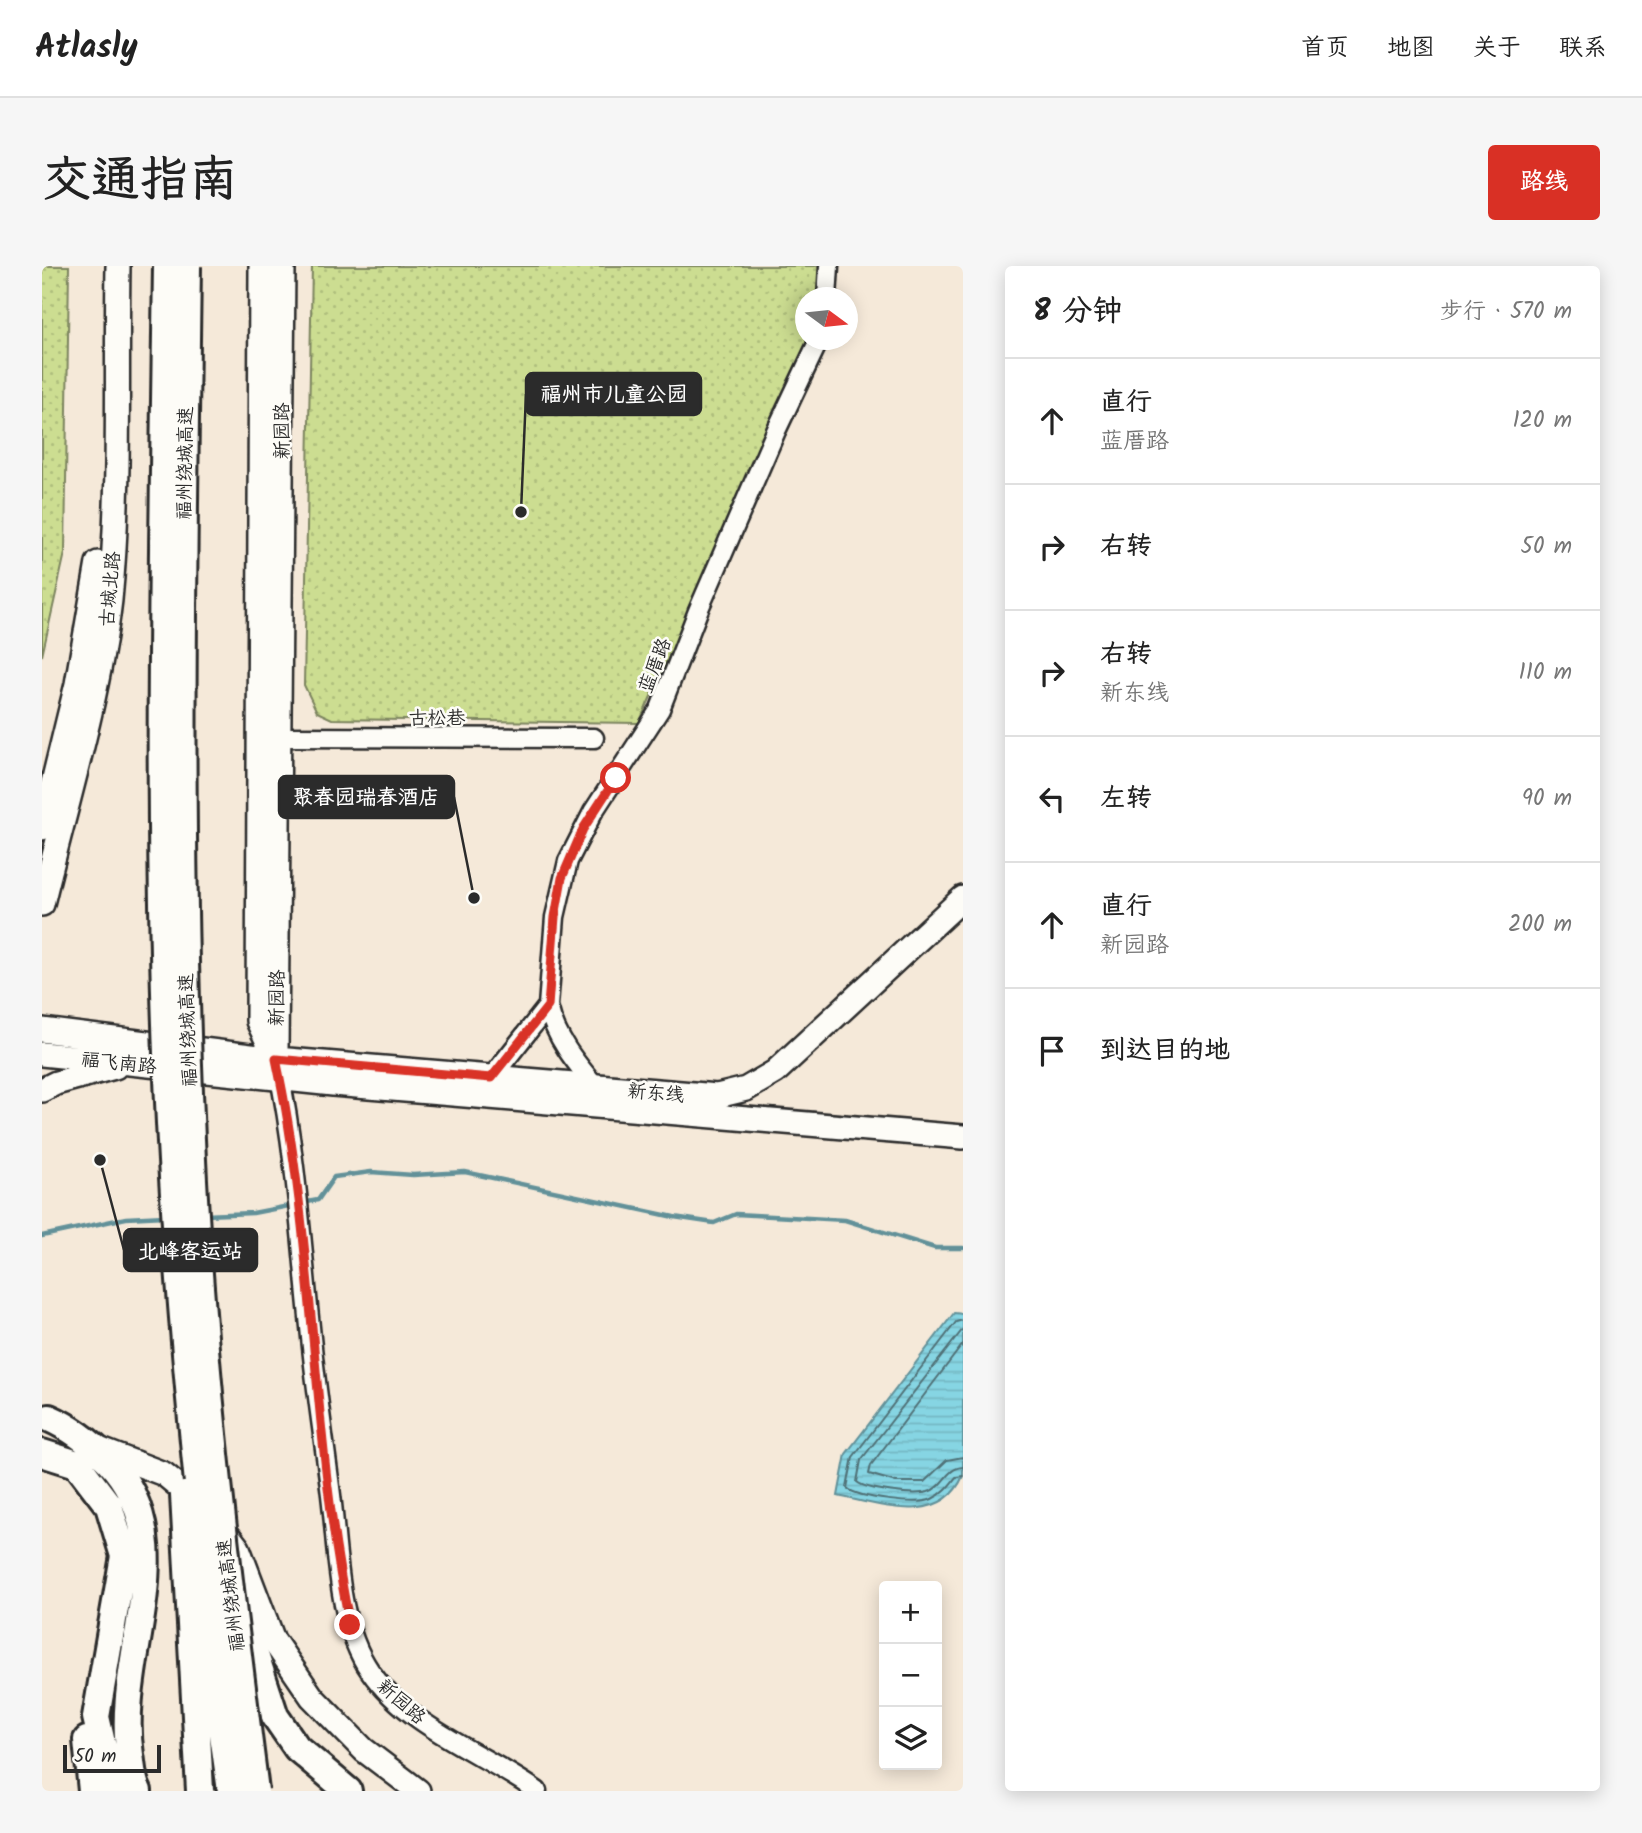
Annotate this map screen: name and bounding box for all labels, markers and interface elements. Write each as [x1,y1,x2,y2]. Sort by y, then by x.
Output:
text: Atlasly [35,22,138,75]
text: 首页 [1301,29,1349,68]
text: 地图 [1387,29,1435,68]
text: 关于 [1473,29,1521,68]
text: 联系 [1559,29,1607,68]
text: 交通指南 [42,143,238,221]
button: 路线 [1488,145,1600,220]
north arrow [795,287,858,350]
text: 8 分钟 [1033,288,1122,336]
text: 步行 · 570 m [1440,294,1572,330]
callout: 福州市儿童公园 [526,373,701,415]
text: 福州市儿童公园 [541,379,688,412]
text: 直行 [1100,382,1152,424]
street label: 新园路 [268,402,298,460]
icon: ahead [1033,402,1071,440]
text: 120 m [1512,403,1572,439]
street label: 福州绕城高速 [170,406,202,520]
text: 蓝厝路 [1100,424,1169,460]
text: 右转 [1100,526,1152,568]
icon: right [1033,528,1071,566]
text: 50 m [1521,529,1572,565]
street label: 古城北路 [93,550,129,628]
street label: 蓝厝路 [632,634,680,698]
text: 右转 [1100,634,1152,676]
icon: right [1033,654,1071,692]
text: 110 m [1519,655,1572,691]
text: 新东线 [1100,676,1169,712]
street label: 古松巷 [408,704,466,734]
route start [600,762,631,793]
callout: 聚春园瑞春酒店 [279,776,454,818]
text: 左转 [1100,778,1152,820]
icon: left [1033,780,1071,818]
text: 90 m [1522,781,1572,817]
text: 聚春园瑞春酒店 [293,782,440,815]
text: 直行 [1100,886,1152,928]
icon: ahead [1033,906,1071,944]
text: 200 m [1508,907,1572,943]
text: 新园路 [1100,928,1169,964]
street label: 新园路 [263,969,293,1027]
street label: 福州绕城高速 [172,972,206,1087]
text: 到达目的地 [1100,1030,1230,1072]
icon: arrive [1033,1032,1071,1070]
street label: 福飞南路 [79,1045,158,1083]
street label: 新东线 [626,1077,686,1111]
callout: 北峰客运站 [124,1229,257,1271]
text: 北峰客运站 [138,1236,243,1269]
street label: 福州绕城高速 [210,1536,254,1653]
map controls [879,1581,942,1770]
button: + [879,1581,942,1644]
route end [334,1609,365,1640]
button: − [879,1644,942,1707]
street label: 新园路 [369,1672,432,1733]
button: layers [879,1707,942,1770]
scale bar [63,1742,161,1774]
text: 50 m [74,1742,116,1772]

